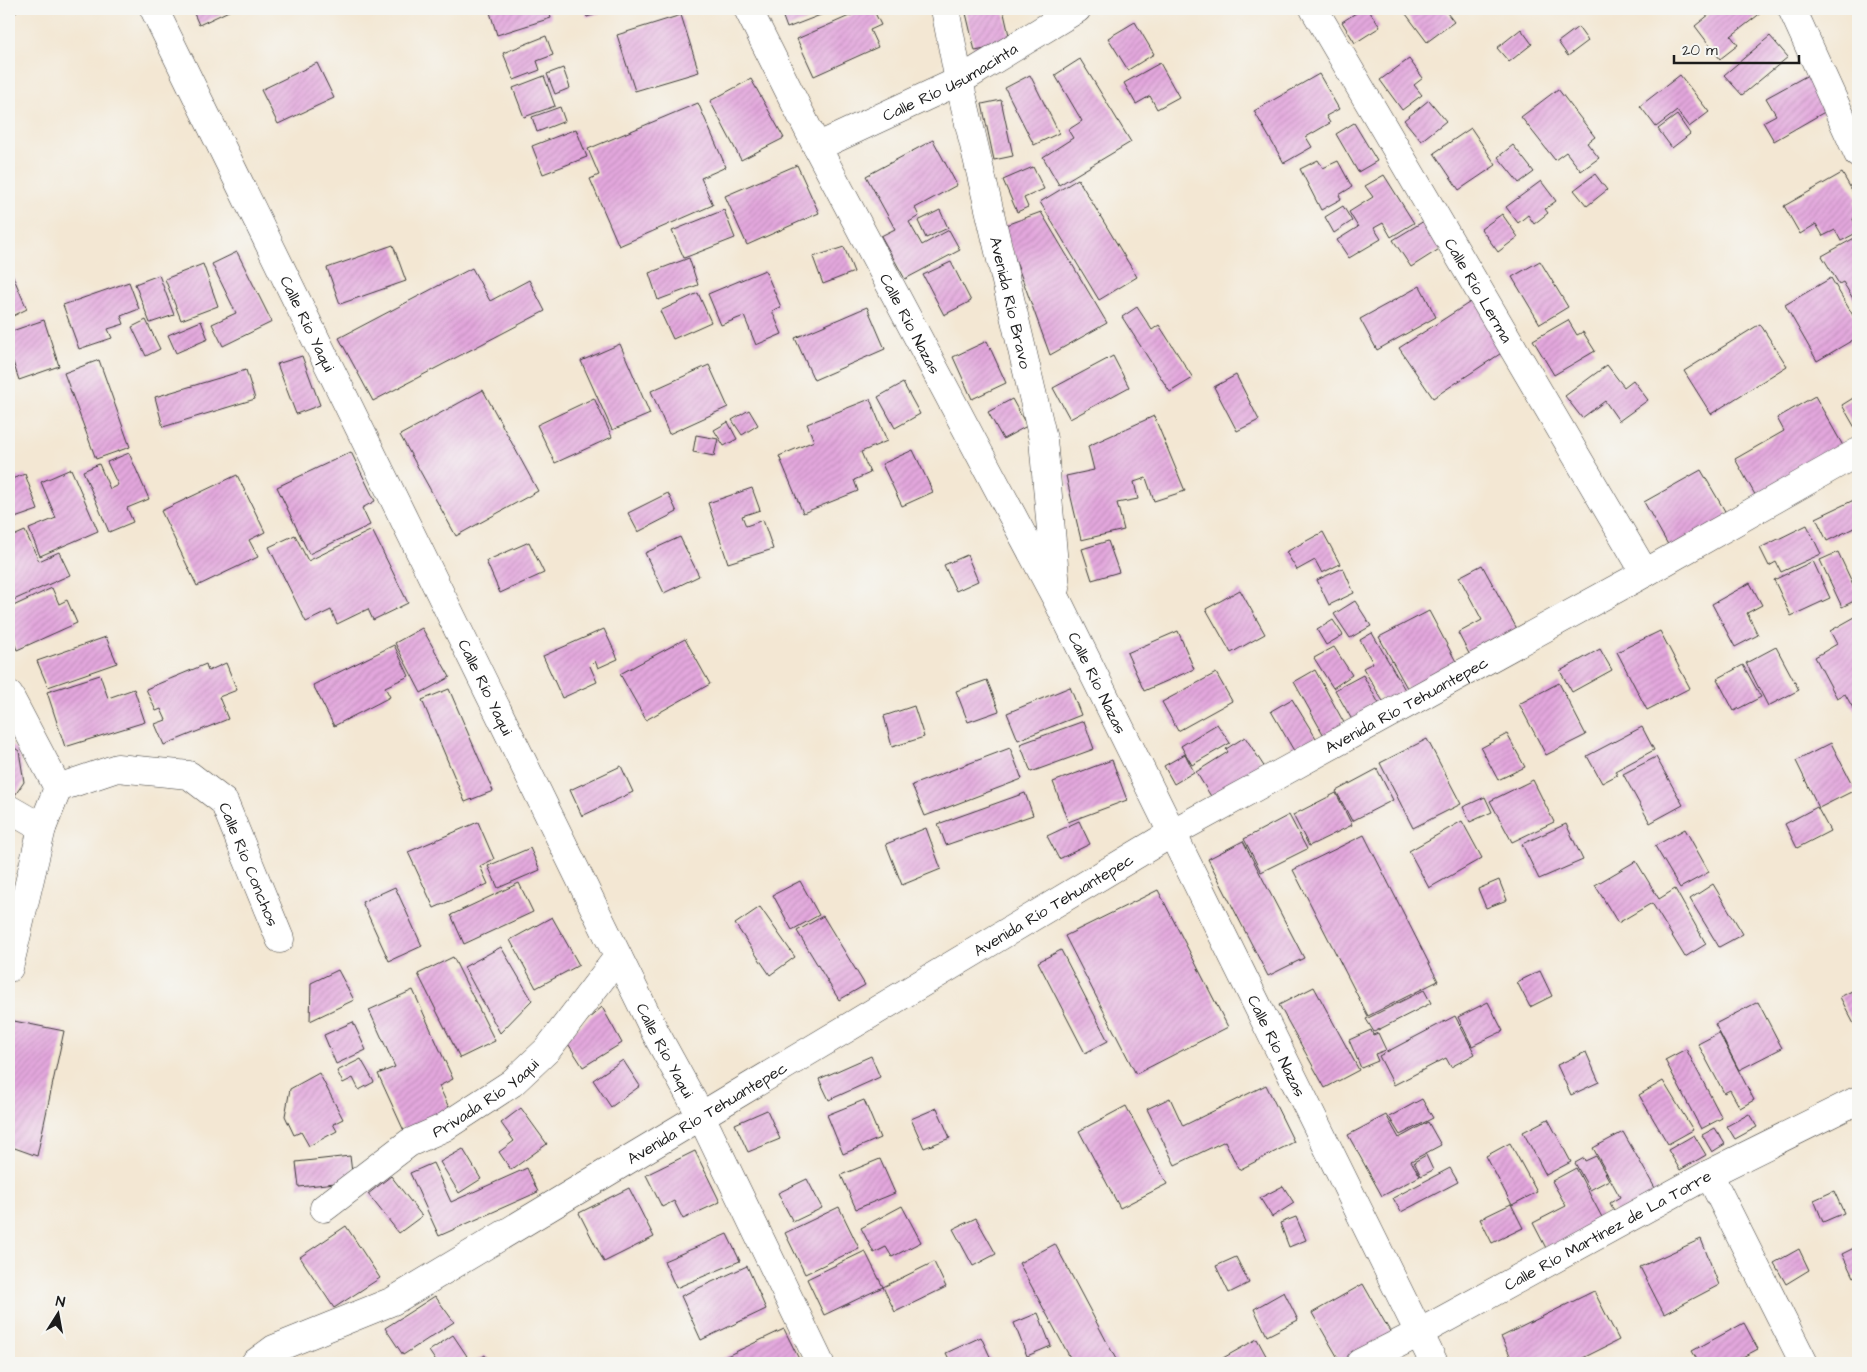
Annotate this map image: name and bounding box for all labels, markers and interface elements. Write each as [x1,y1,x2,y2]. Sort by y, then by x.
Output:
scale bar [1674,32,1800,64]
street label: Calle Río Usumacinta [879,38,1022,127]
text: 20 m [1682,40,1718,61]
street label: Calle Río Lerma [1439,234,1517,347]
street label: Avenida Río Bravo [984,235,1036,371]
street label: Calle Río Nazas [874,270,945,378]
street label: Calle Río Yaqui [274,272,340,376]
street label: Calle Río Nazas [1062,628,1131,738]
street label: Calle Río Yaqui [452,636,518,740]
street label: Avenida Río Tehuantepec [1321,651,1492,759]
street label: Calle Río Conchos [213,799,284,930]
street label: Avenida Río Tehuantepec [969,849,1138,962]
street label: Calle Río Nazas [1242,991,1311,1101]
street label: Calle Río Yaqui [630,1000,699,1102]
street label: Privada Río Yaqui [429,1053,544,1143]
street label: Avenida Río Tehuantepec [623,1057,792,1170]
street label: Calle Río Martínez de La Torre [1500,1165,1716,1296]
north arrow [32,1290,82,1340]
text: N [54,1292,67,1313]

